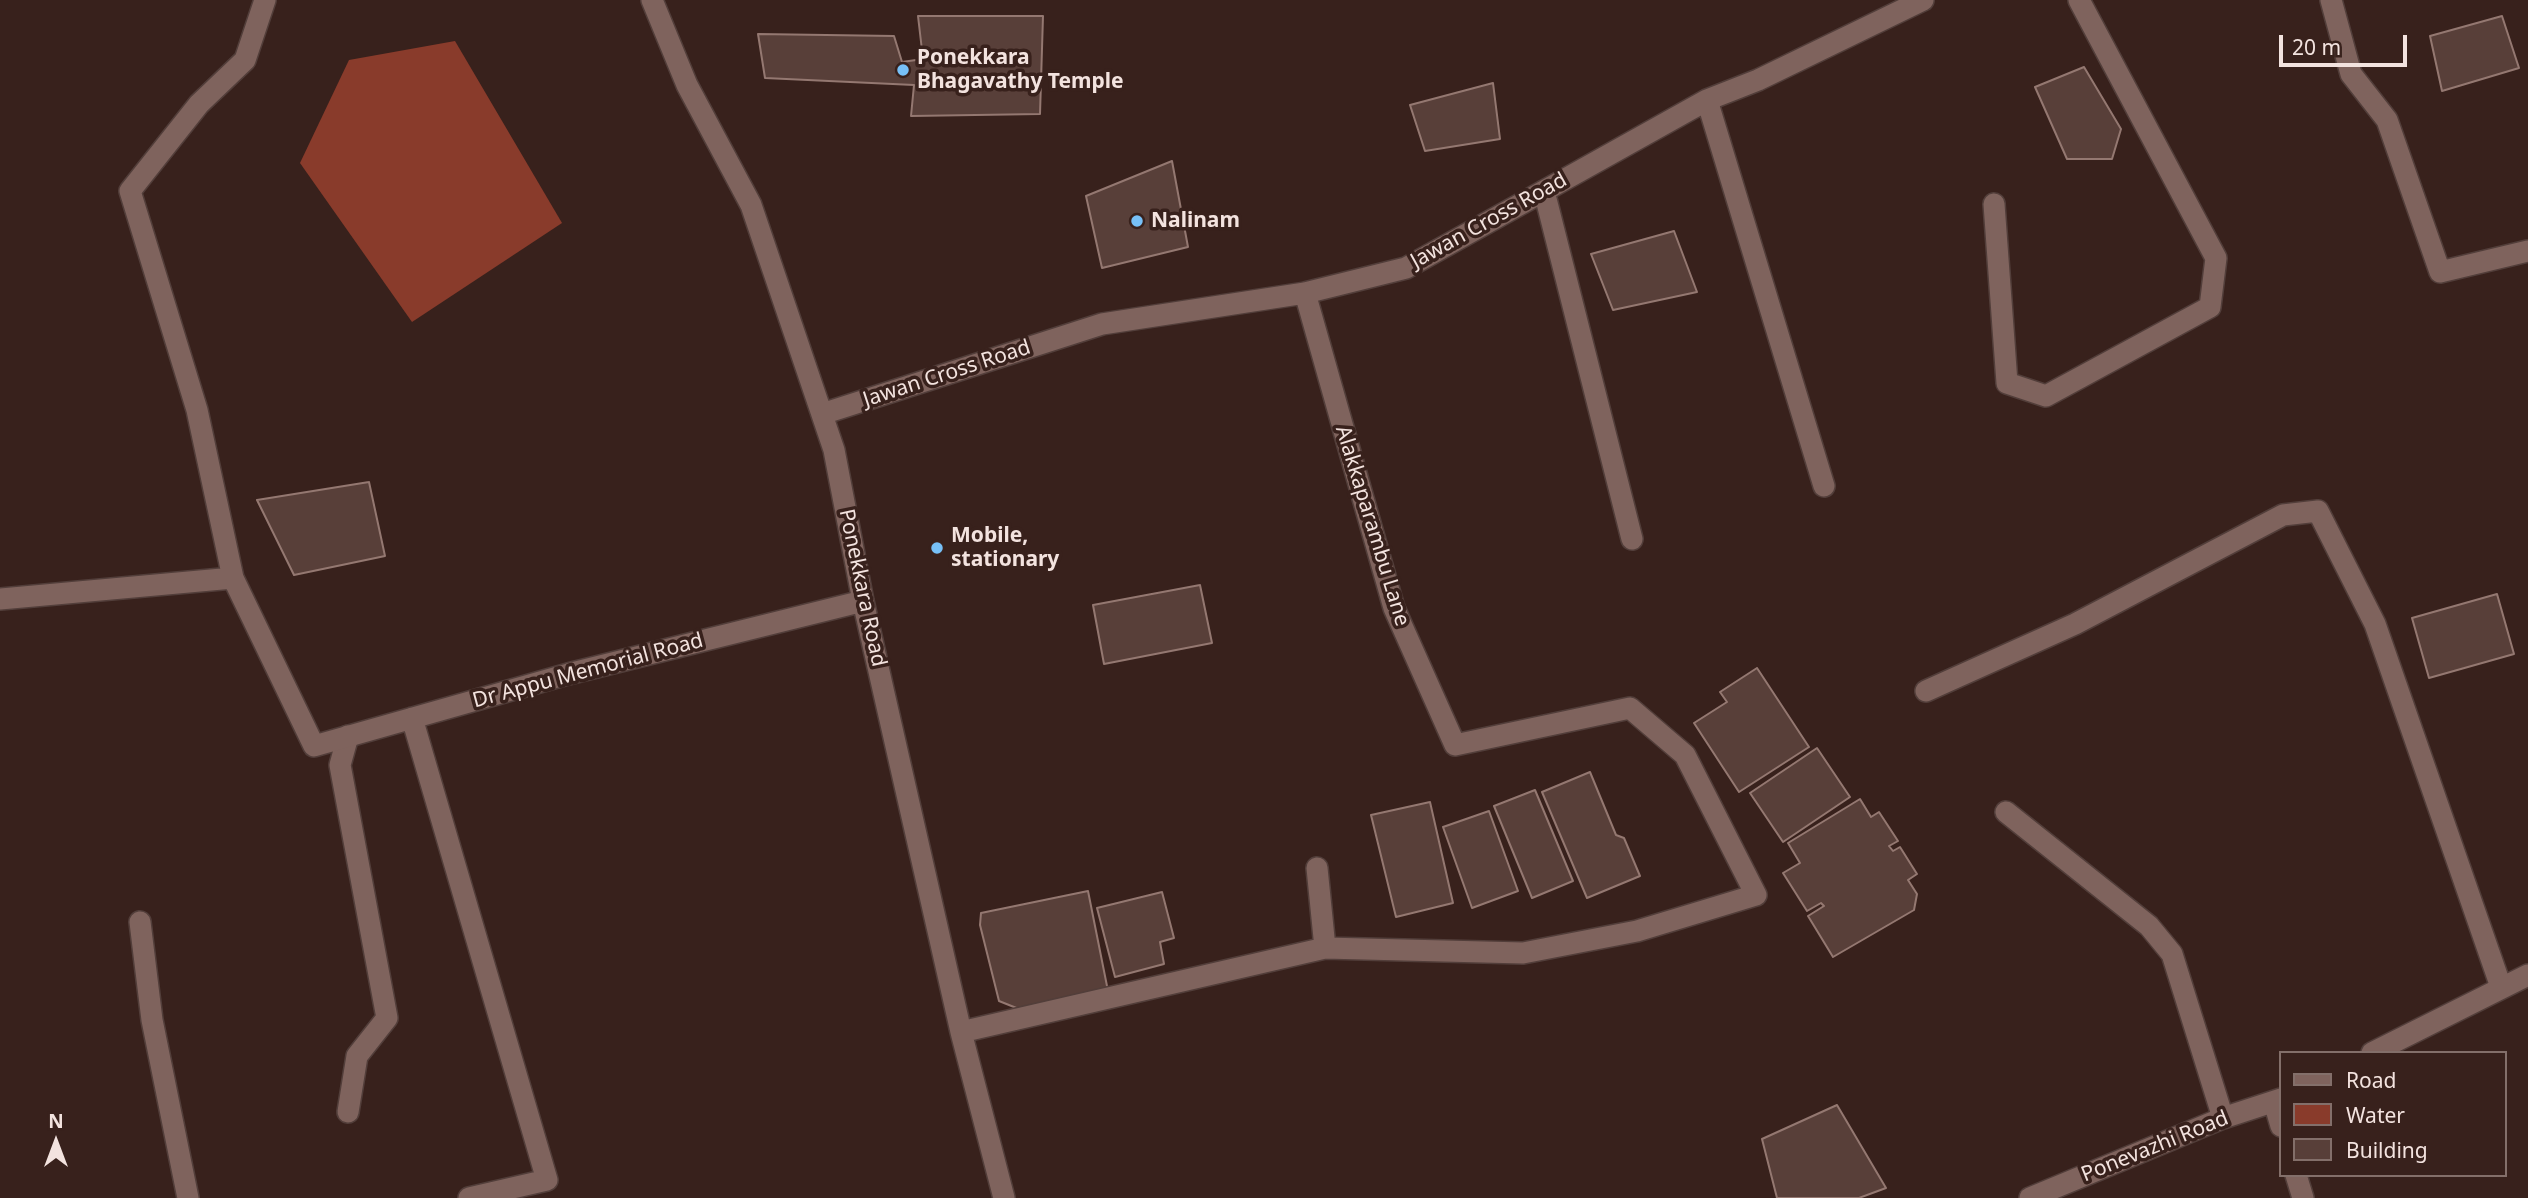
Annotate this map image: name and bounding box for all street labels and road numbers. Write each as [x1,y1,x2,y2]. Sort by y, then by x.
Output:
street label: Jawan Cross Road [1407,168,1571,274]
street label: Jawan Cross Road [860,335,1034,413]
street label: Alakkaparambu Lane [1330,423,1414,629]
street label: Ponekkara Road [833,507,891,669]
street label: Dr Appu Memorial Road [470,628,706,714]
street label: Ponevazhi Road [2078,1106,2232,1188]

